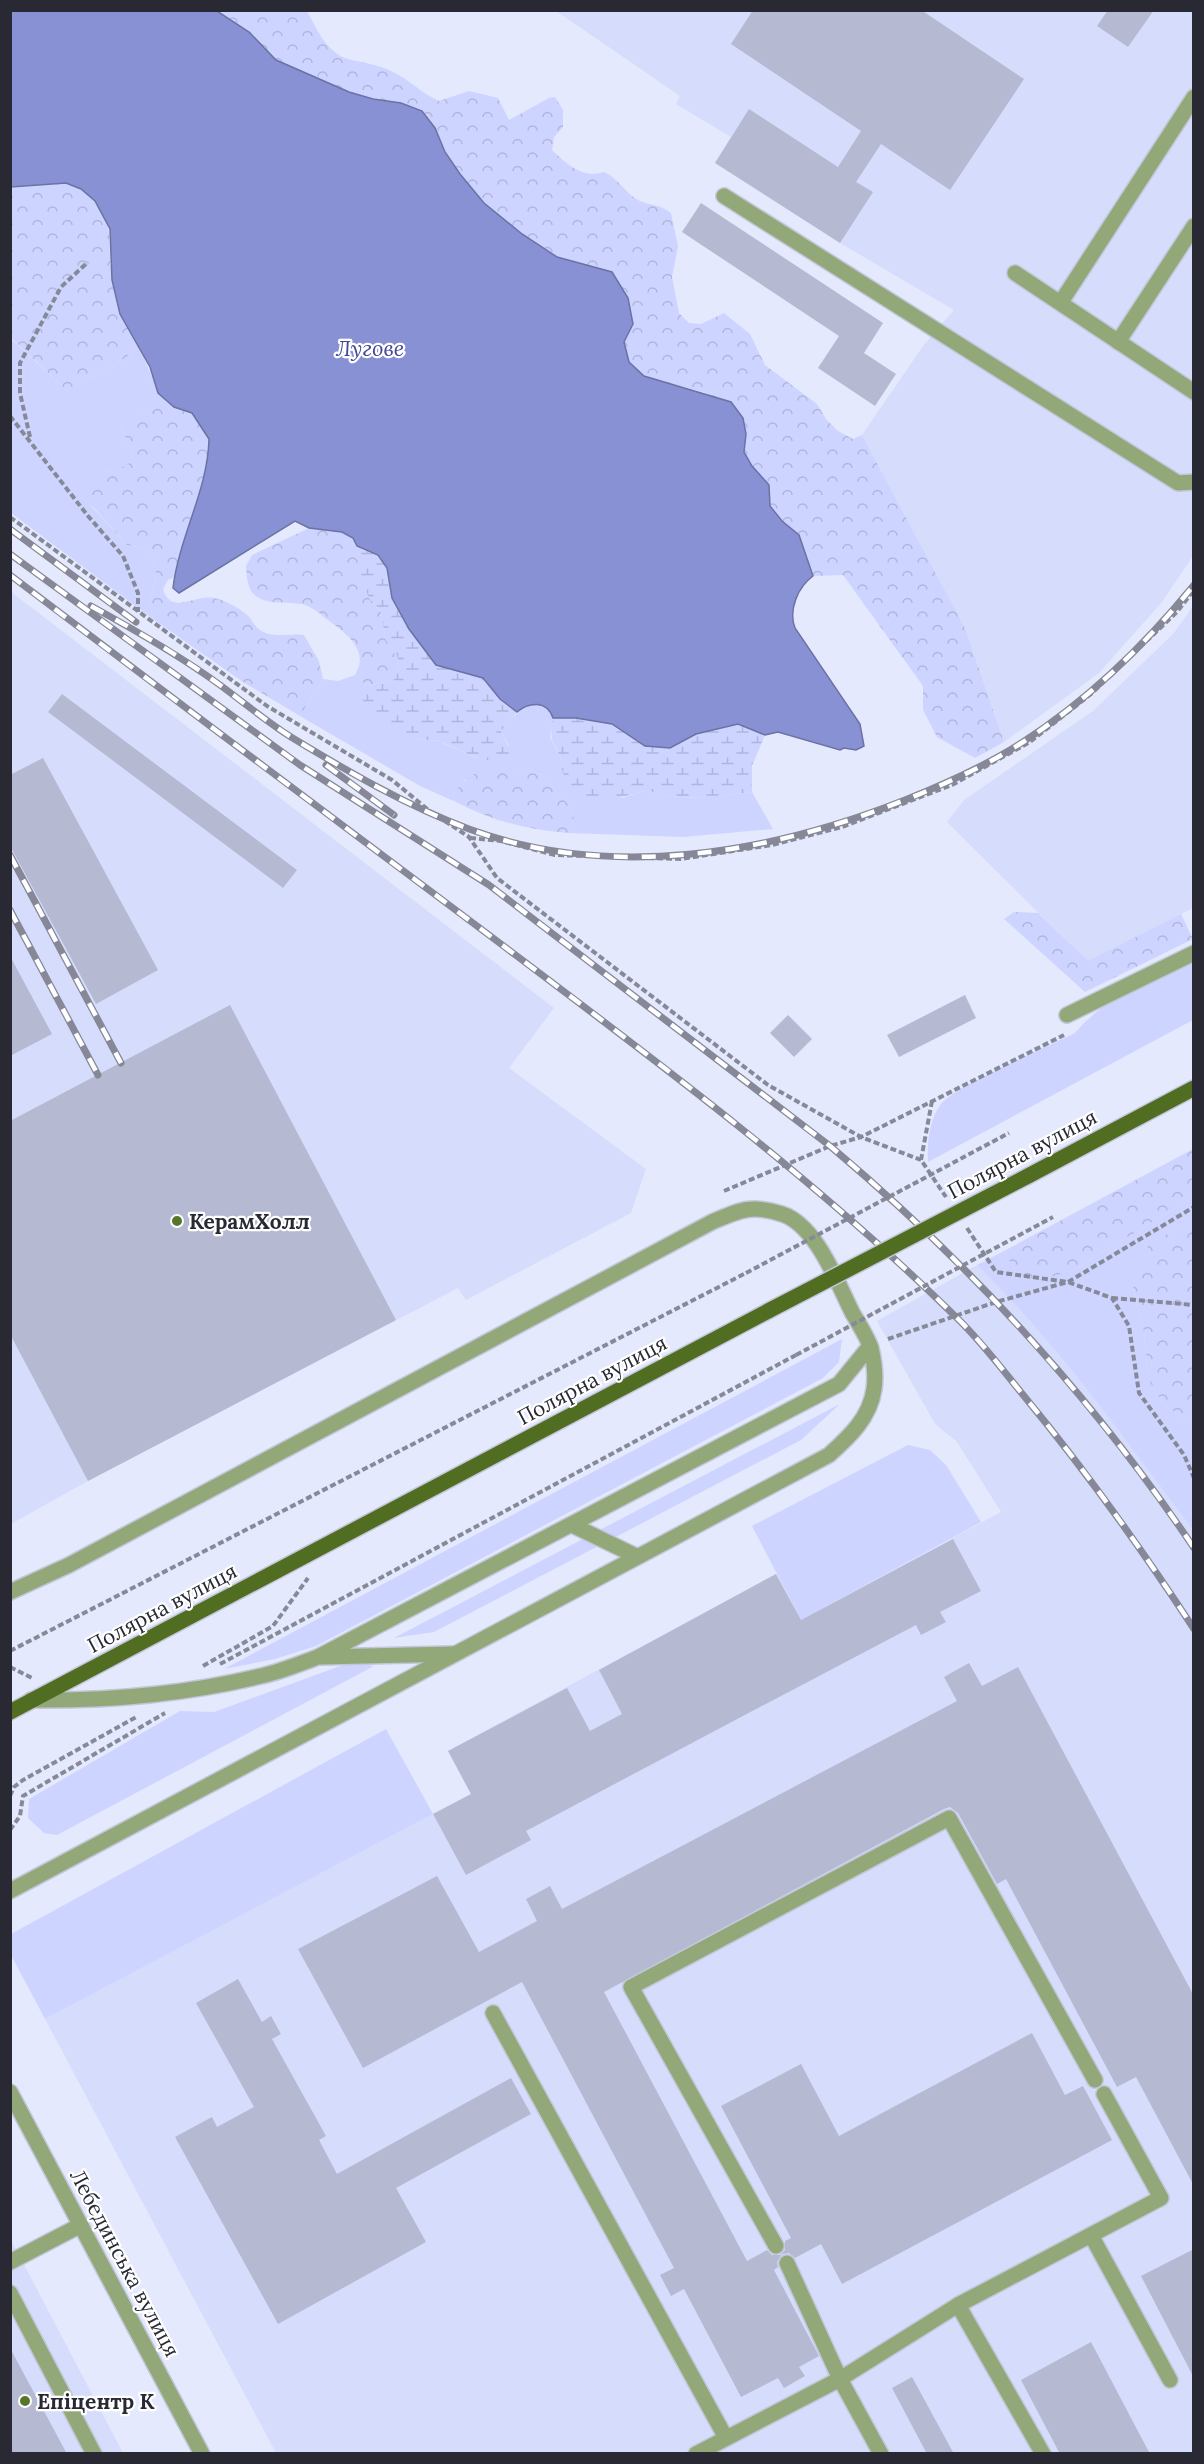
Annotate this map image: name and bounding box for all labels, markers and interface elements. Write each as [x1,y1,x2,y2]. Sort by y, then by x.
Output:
water label: Лугове [336,334,404,362]
street label: Полярна вулиця [943,1103,1101,1205]
place label: КерамХолл [189,1208,310,1235]
marker: КерамХолл [170,1214,184,1228]
street label: Полярна вулиця [513,1329,671,1431]
street label: Полярна вулиця [83,1557,241,1659]
street label: Лебединська вулиця [64,2165,186,2361]
place label: Епіцентр К [37,2388,155,2415]
marker: Епіцентр К [18,2394,32,2408]

